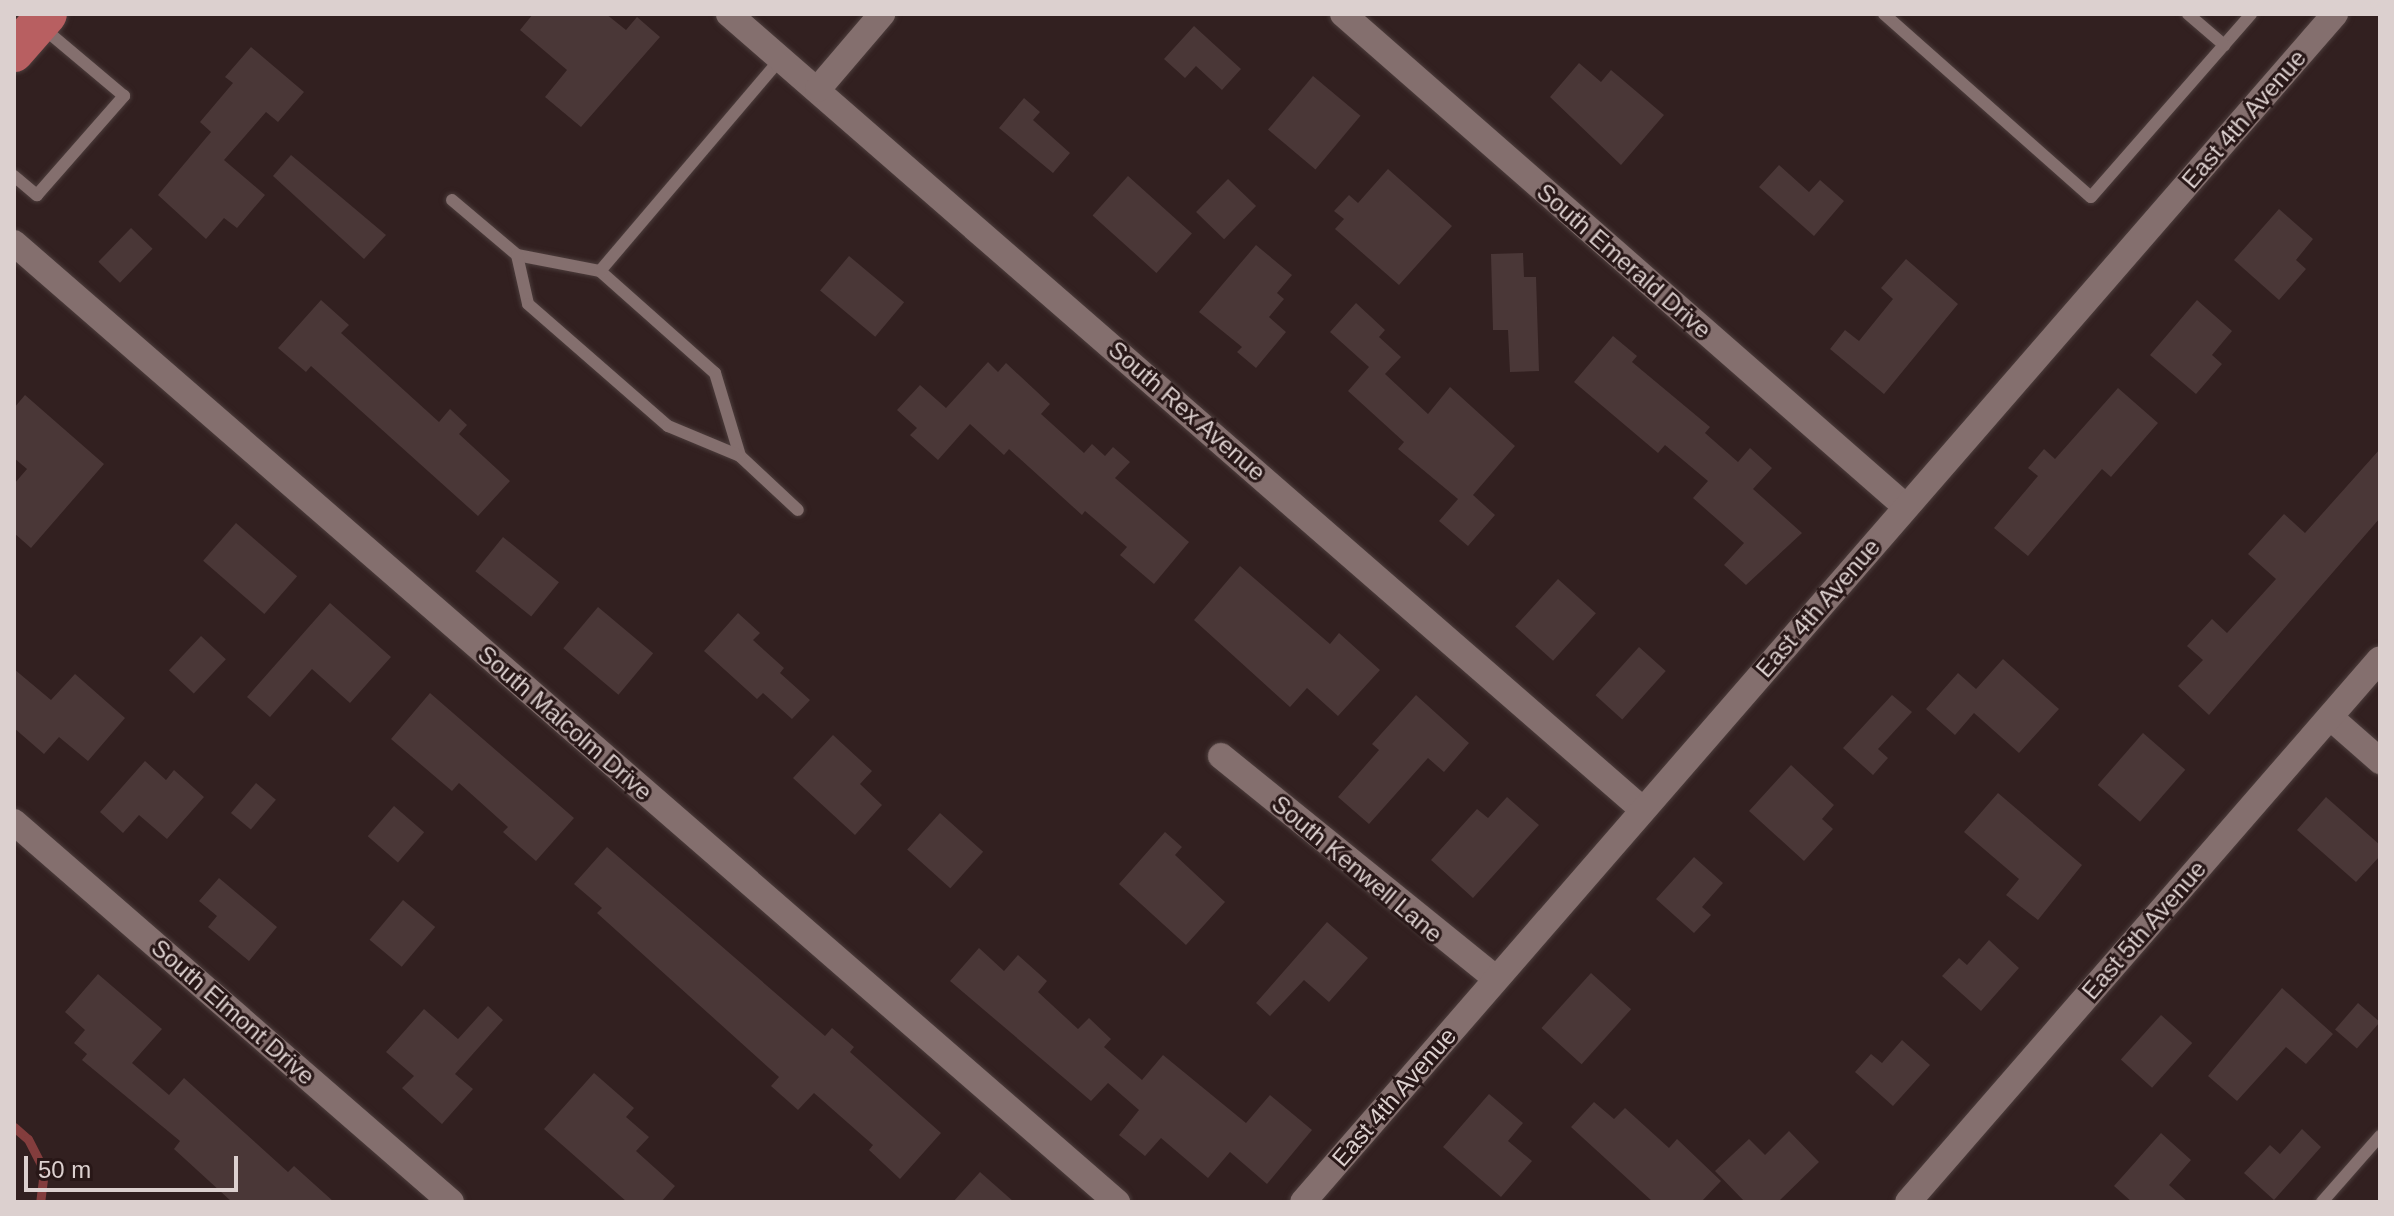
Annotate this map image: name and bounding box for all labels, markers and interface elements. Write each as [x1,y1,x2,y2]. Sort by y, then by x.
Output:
street label: East 4th Avenue [2176,43,2312,195]
street label: South Emerald Drive [1531,177,1717,345]
street label: South Rex Avenue [1102,335,1272,487]
street label: East 4th Avenue [1750,532,1886,684]
street label: South Malcolm Drive [472,640,658,806]
street label: South Kenwell Lane [1266,789,1448,949]
street label: East 5th Avenue [2076,854,2212,1006]
street label: South Elmont Drive [146,933,320,1091]
street label: East 4th Avenue [1326,1021,1462,1173]
scale bar [28,1140,242,1190]
text: 50 m [38,1156,91,1183]

